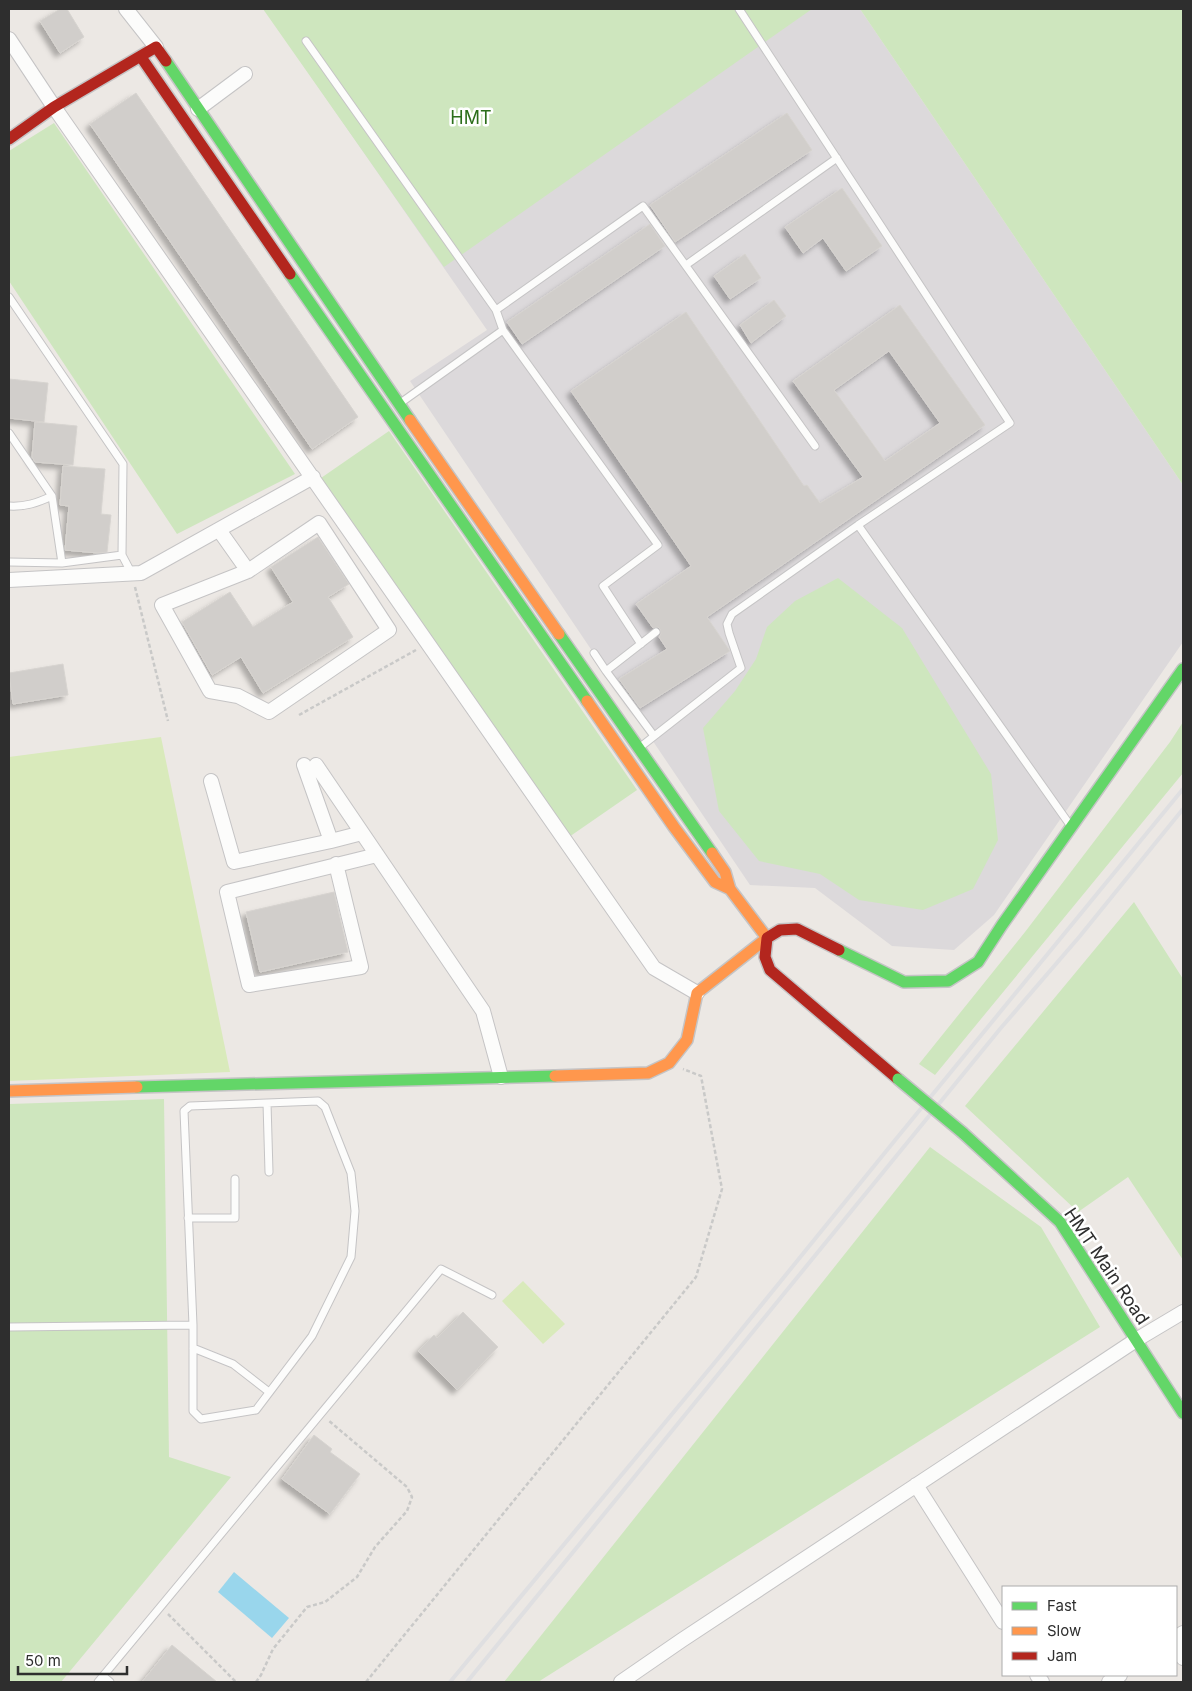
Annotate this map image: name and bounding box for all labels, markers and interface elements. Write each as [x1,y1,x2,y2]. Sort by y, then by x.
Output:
park label: HMT [450,107,492,128]
street label: HMT Main Road [1060,1204,1154,1328]
legend [1002,1586,1177,1676]
text: Fast [1047,1596,1077,1615]
text: Slow [1047,1621,1081,1640]
scale bar [18,1644,126,1676]
text: Jam [1047,1646,1077,1665]
text: 50 m [25,1651,61,1670]

